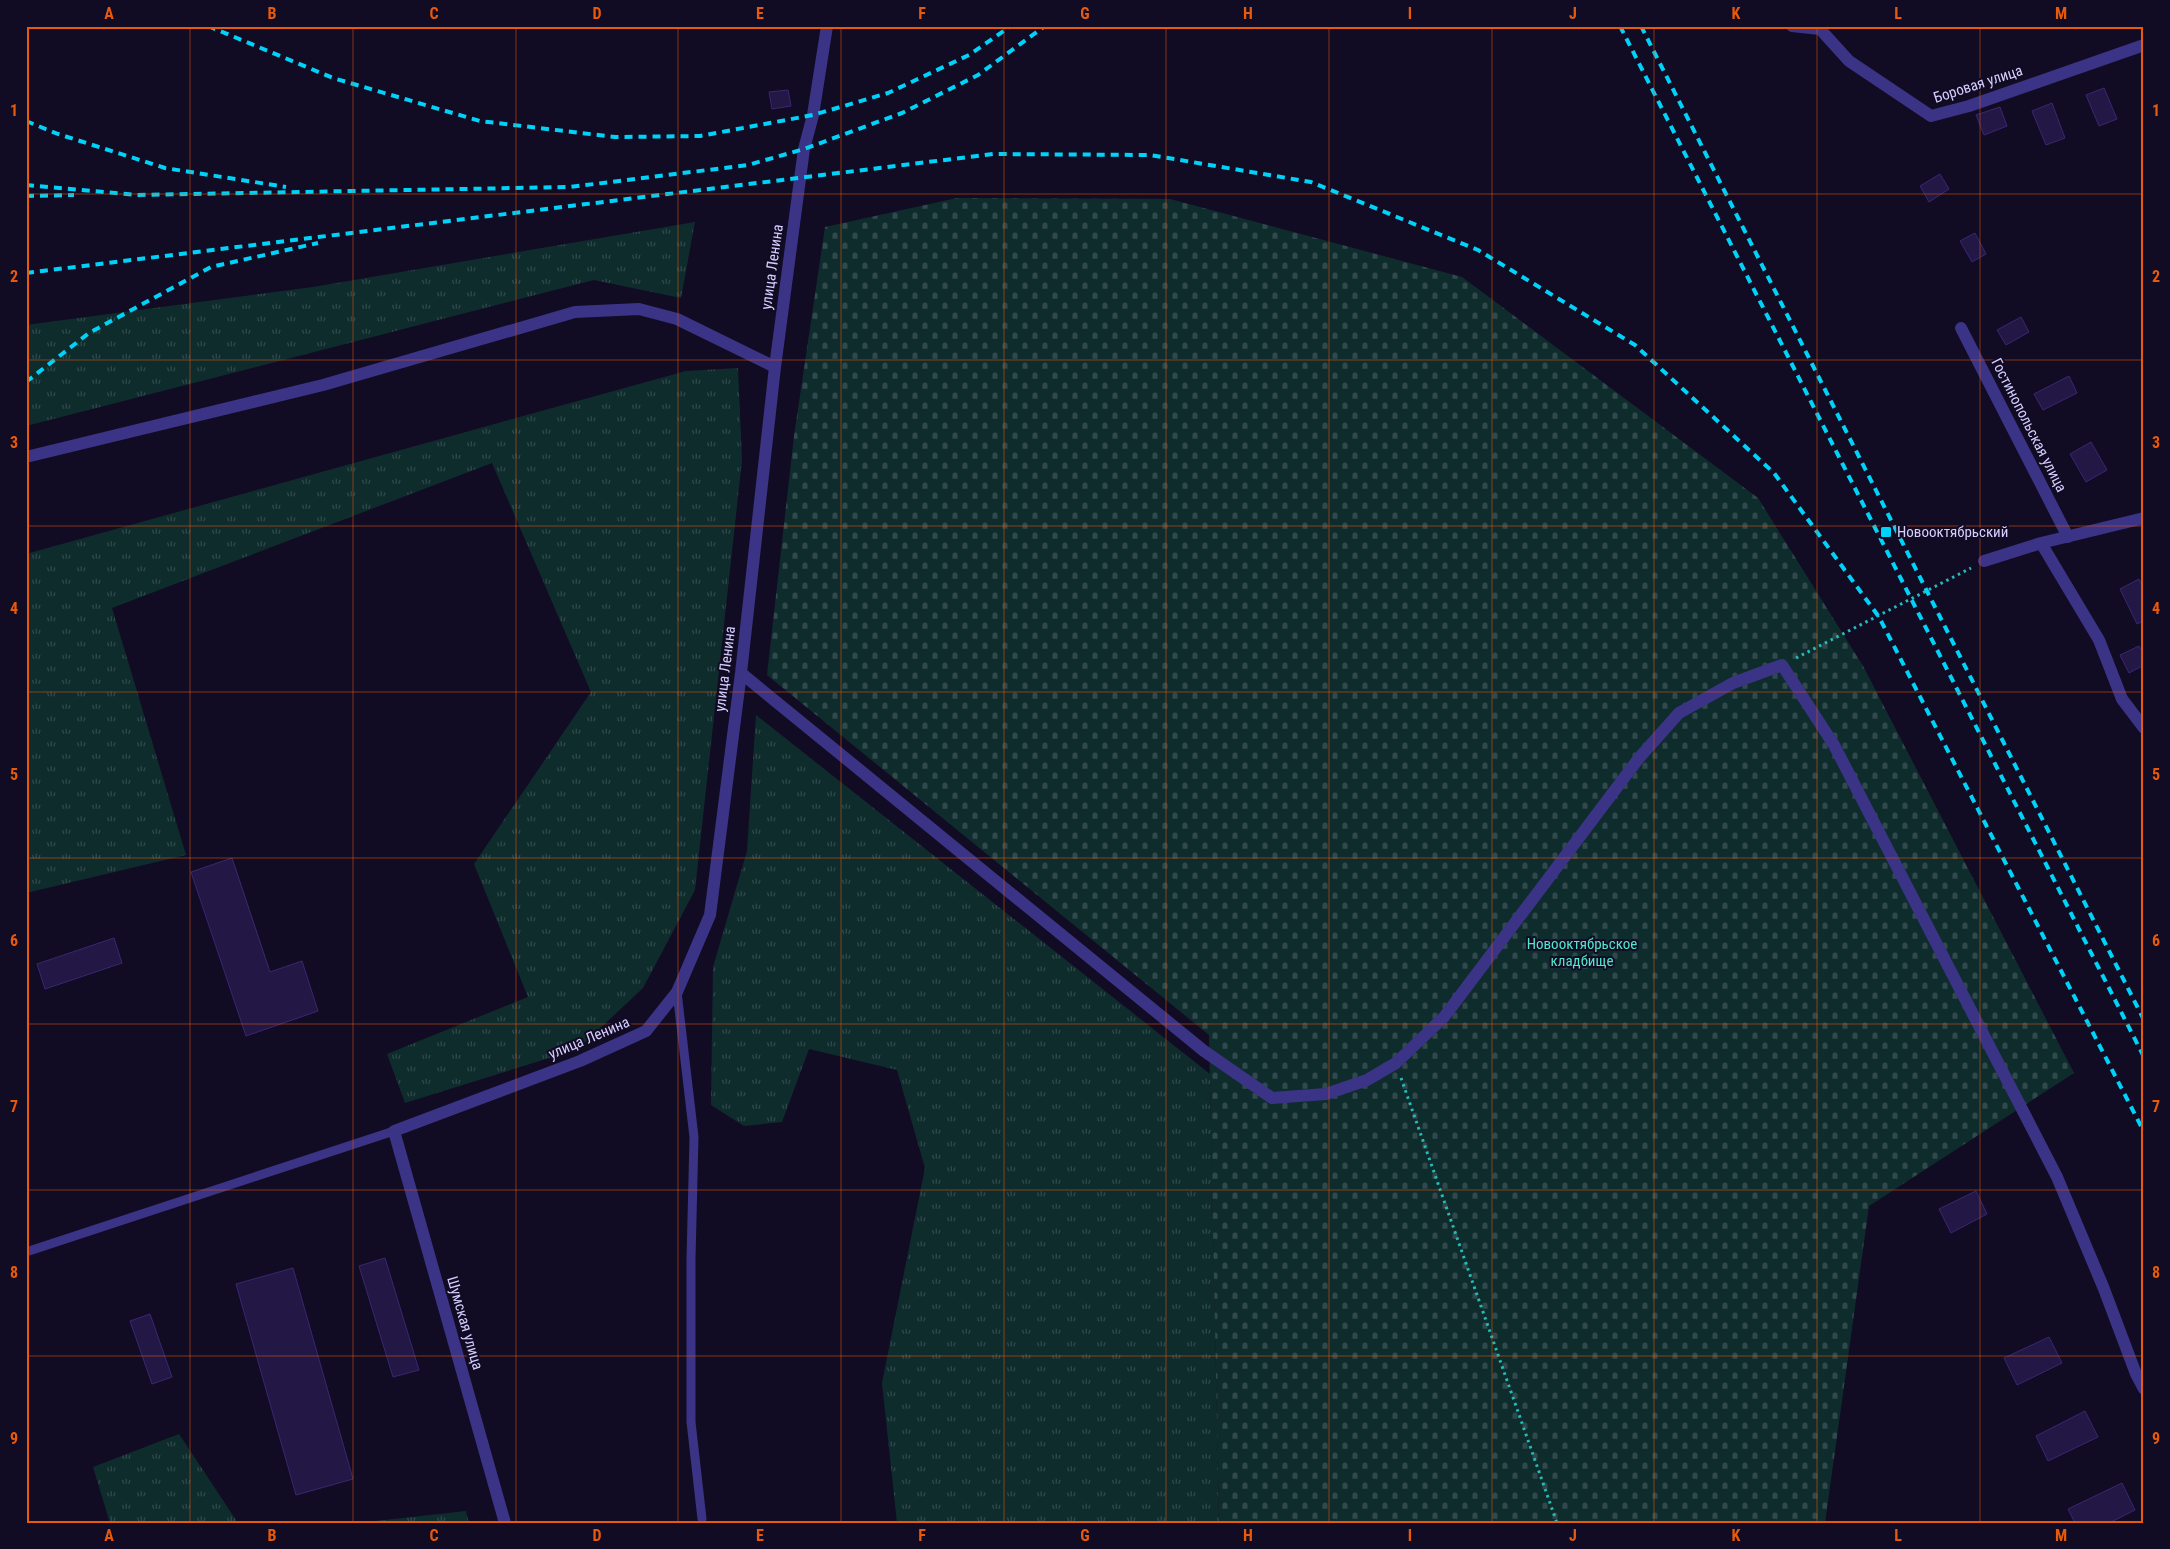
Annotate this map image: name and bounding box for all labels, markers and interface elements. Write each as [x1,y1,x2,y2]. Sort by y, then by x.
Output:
text: A [104,4,114,23]
text: B [268,4,277,23]
text: C [429,4,439,23]
text: D [592,4,602,23]
text: E [756,4,764,23]
text: F [918,4,926,23]
text: G [1080,4,1090,23]
text: H [1243,4,1253,23]
text: I [1408,4,1412,23]
text: J [1569,4,1577,23]
text: K [1732,4,1741,23]
text: L [1894,4,1902,23]
text: M [2055,4,2067,23]
street label: Боровая улица [1931,61,2025,107]
text: 1 [10,101,18,120]
text: 1 [2152,101,2160,120]
street label: улица Ленина [757,223,787,311]
text: 2 [10,267,18,286]
text: 2 [2152,267,2160,286]
street label: Гостинопольская улица [1987,355,2071,495]
text: 3 [10,433,18,452]
text: 3 [2152,433,2160,452]
place label: Новооктябрьский [1897,523,2008,541]
marker: Новооктябрьский [1879,525,1893,539]
text: 4 [10,599,18,618]
text: 4 [2152,599,2160,618]
street label: улица Ленина [711,625,739,713]
text: 5 [10,765,18,784]
text: 5 [2152,765,2160,784]
text: 6 [10,931,18,950]
text: 6 [2152,931,2160,950]
park label: Новооктябрьское кладбище [1527,935,1637,970]
street label: улица Ленина [546,1013,632,1063]
text: 7 [10,1097,18,1116]
text: 7 [2152,1097,2160,1116]
text: 8 [10,1263,18,1282]
text: 8 [2152,1263,2160,1282]
street label: Шумская улица [443,1274,487,1372]
text: 9 [10,1429,18,1448]
text: 9 [2152,1429,2160,1448]
text: A [104,1526,114,1545]
text: B [268,1526,277,1545]
text: C [429,1526,439,1545]
text: D [592,1526,602,1545]
text: E [756,1526,764,1545]
text: F [918,1526,926,1545]
text: G [1080,1526,1090,1545]
text: H [1243,1526,1253,1545]
text: I [1408,1526,1412,1545]
text: J [1569,1526,1577,1545]
text: K [1732,1526,1741,1545]
text: L [1894,1526,1902,1545]
text: M [2055,1526,2067,1545]

